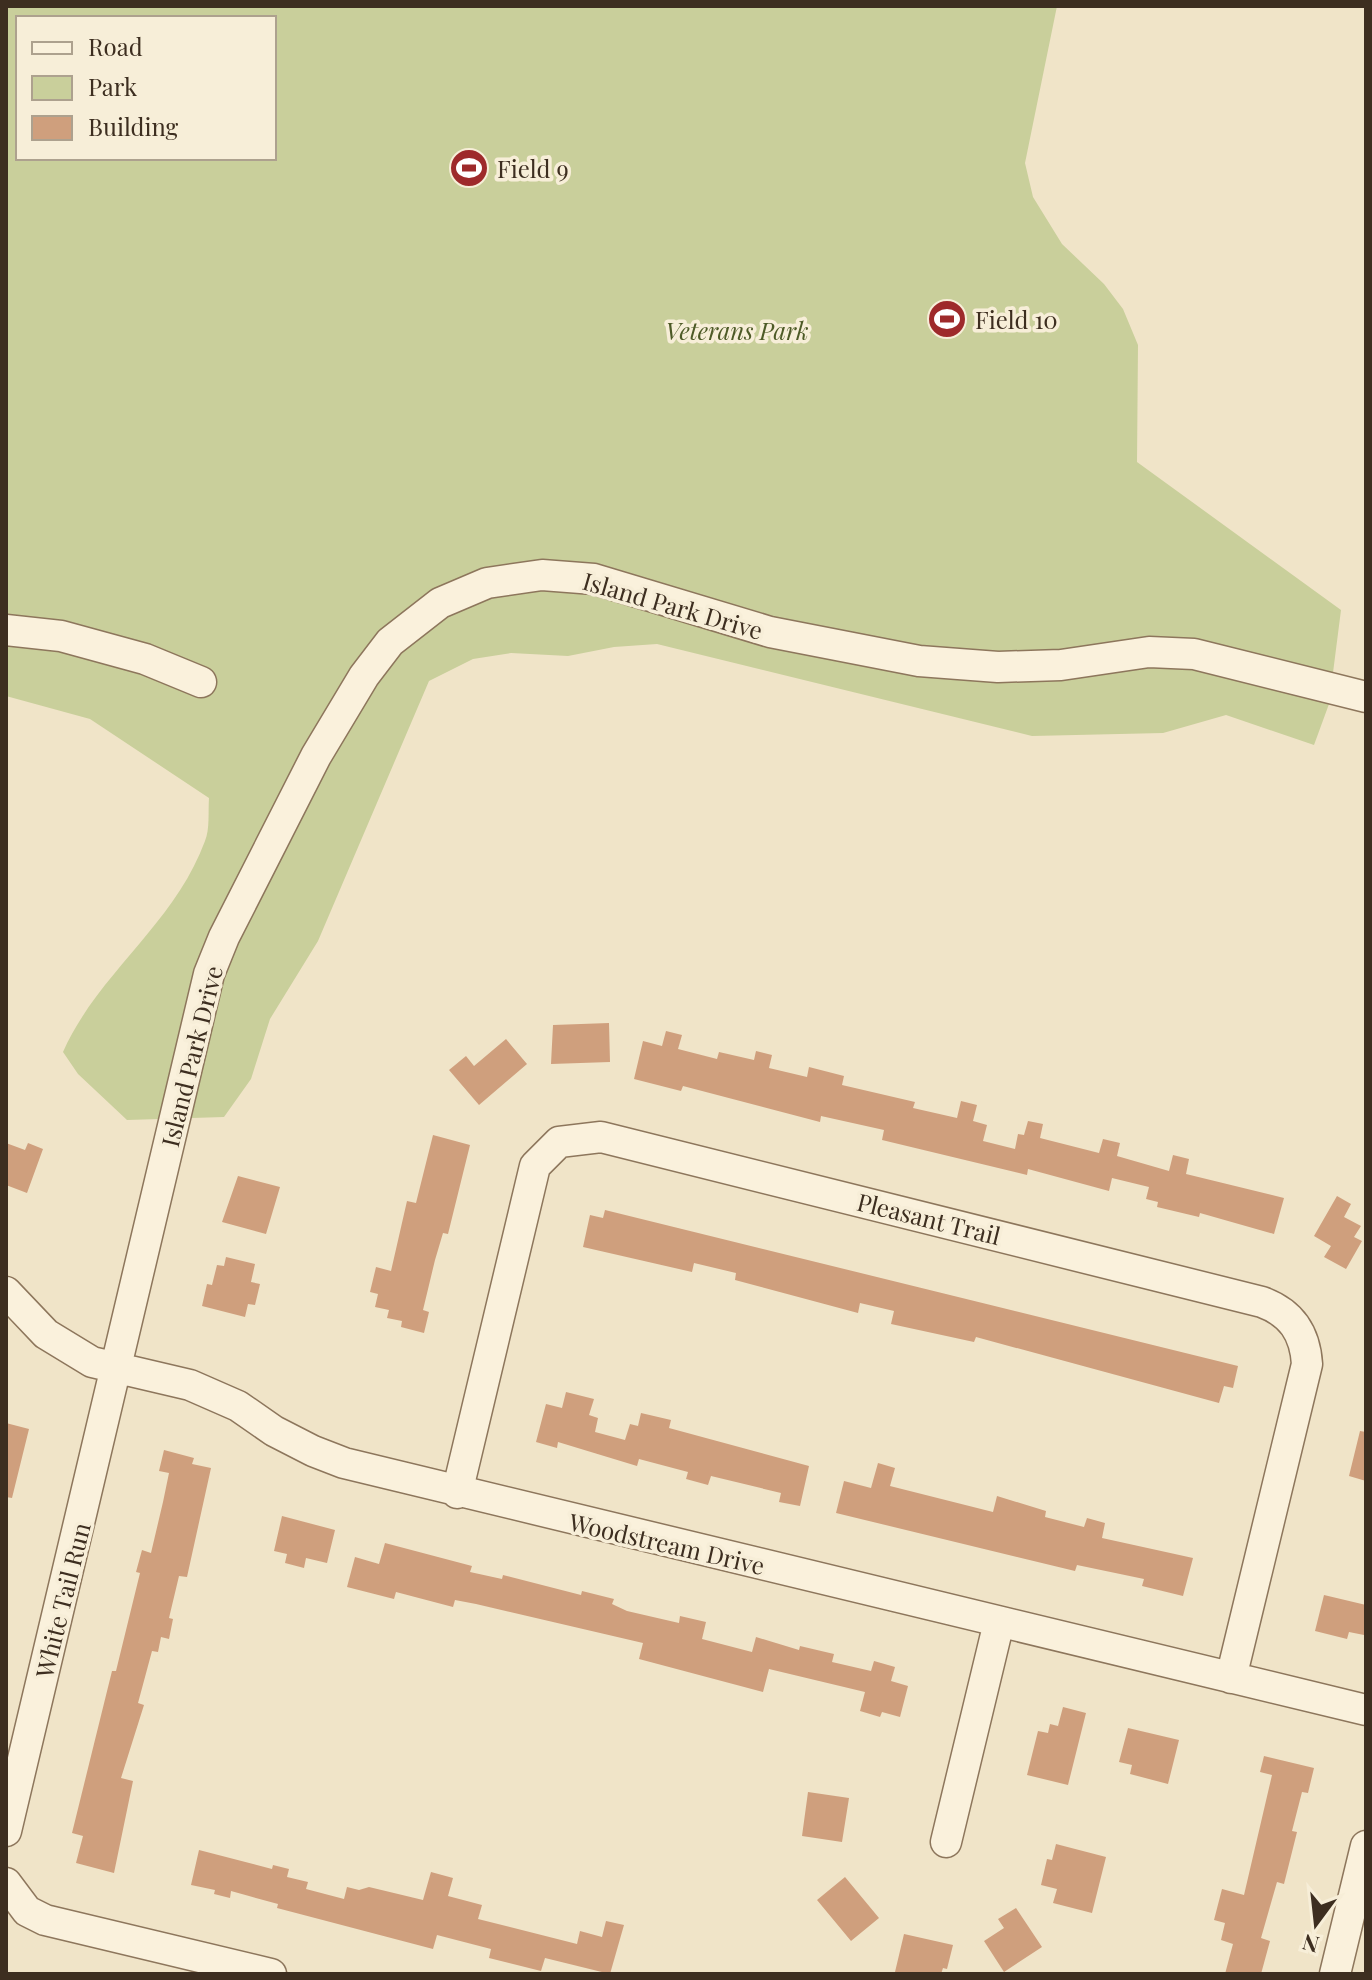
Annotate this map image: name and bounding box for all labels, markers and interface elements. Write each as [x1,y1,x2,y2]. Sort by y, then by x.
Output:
legend [16,16,276,160]
text: Road [88,30,143,62]
text: Park [88,70,138,102]
text: Building [88,110,179,142]
sports icon: Field 9 [448,147,490,189]
place label: Field 9 [497,152,569,184]
sports icon: Field 10 [926,298,968,340]
place label: Field 10 [975,303,1058,335]
park label: Veterans Park [665,314,809,346]
street label: Island Park Drive [579,564,767,646]
street label: Island Park Drive [153,962,229,1150]
street label: Pleasant Trail [854,1185,1004,1251]
street label: Woodstream Drive [565,1505,768,1581]
street label: White Tail Run [27,1519,97,1682]
north arrow [1276,1884,1356,1964]
text: N [1299,1928,1322,1961]

